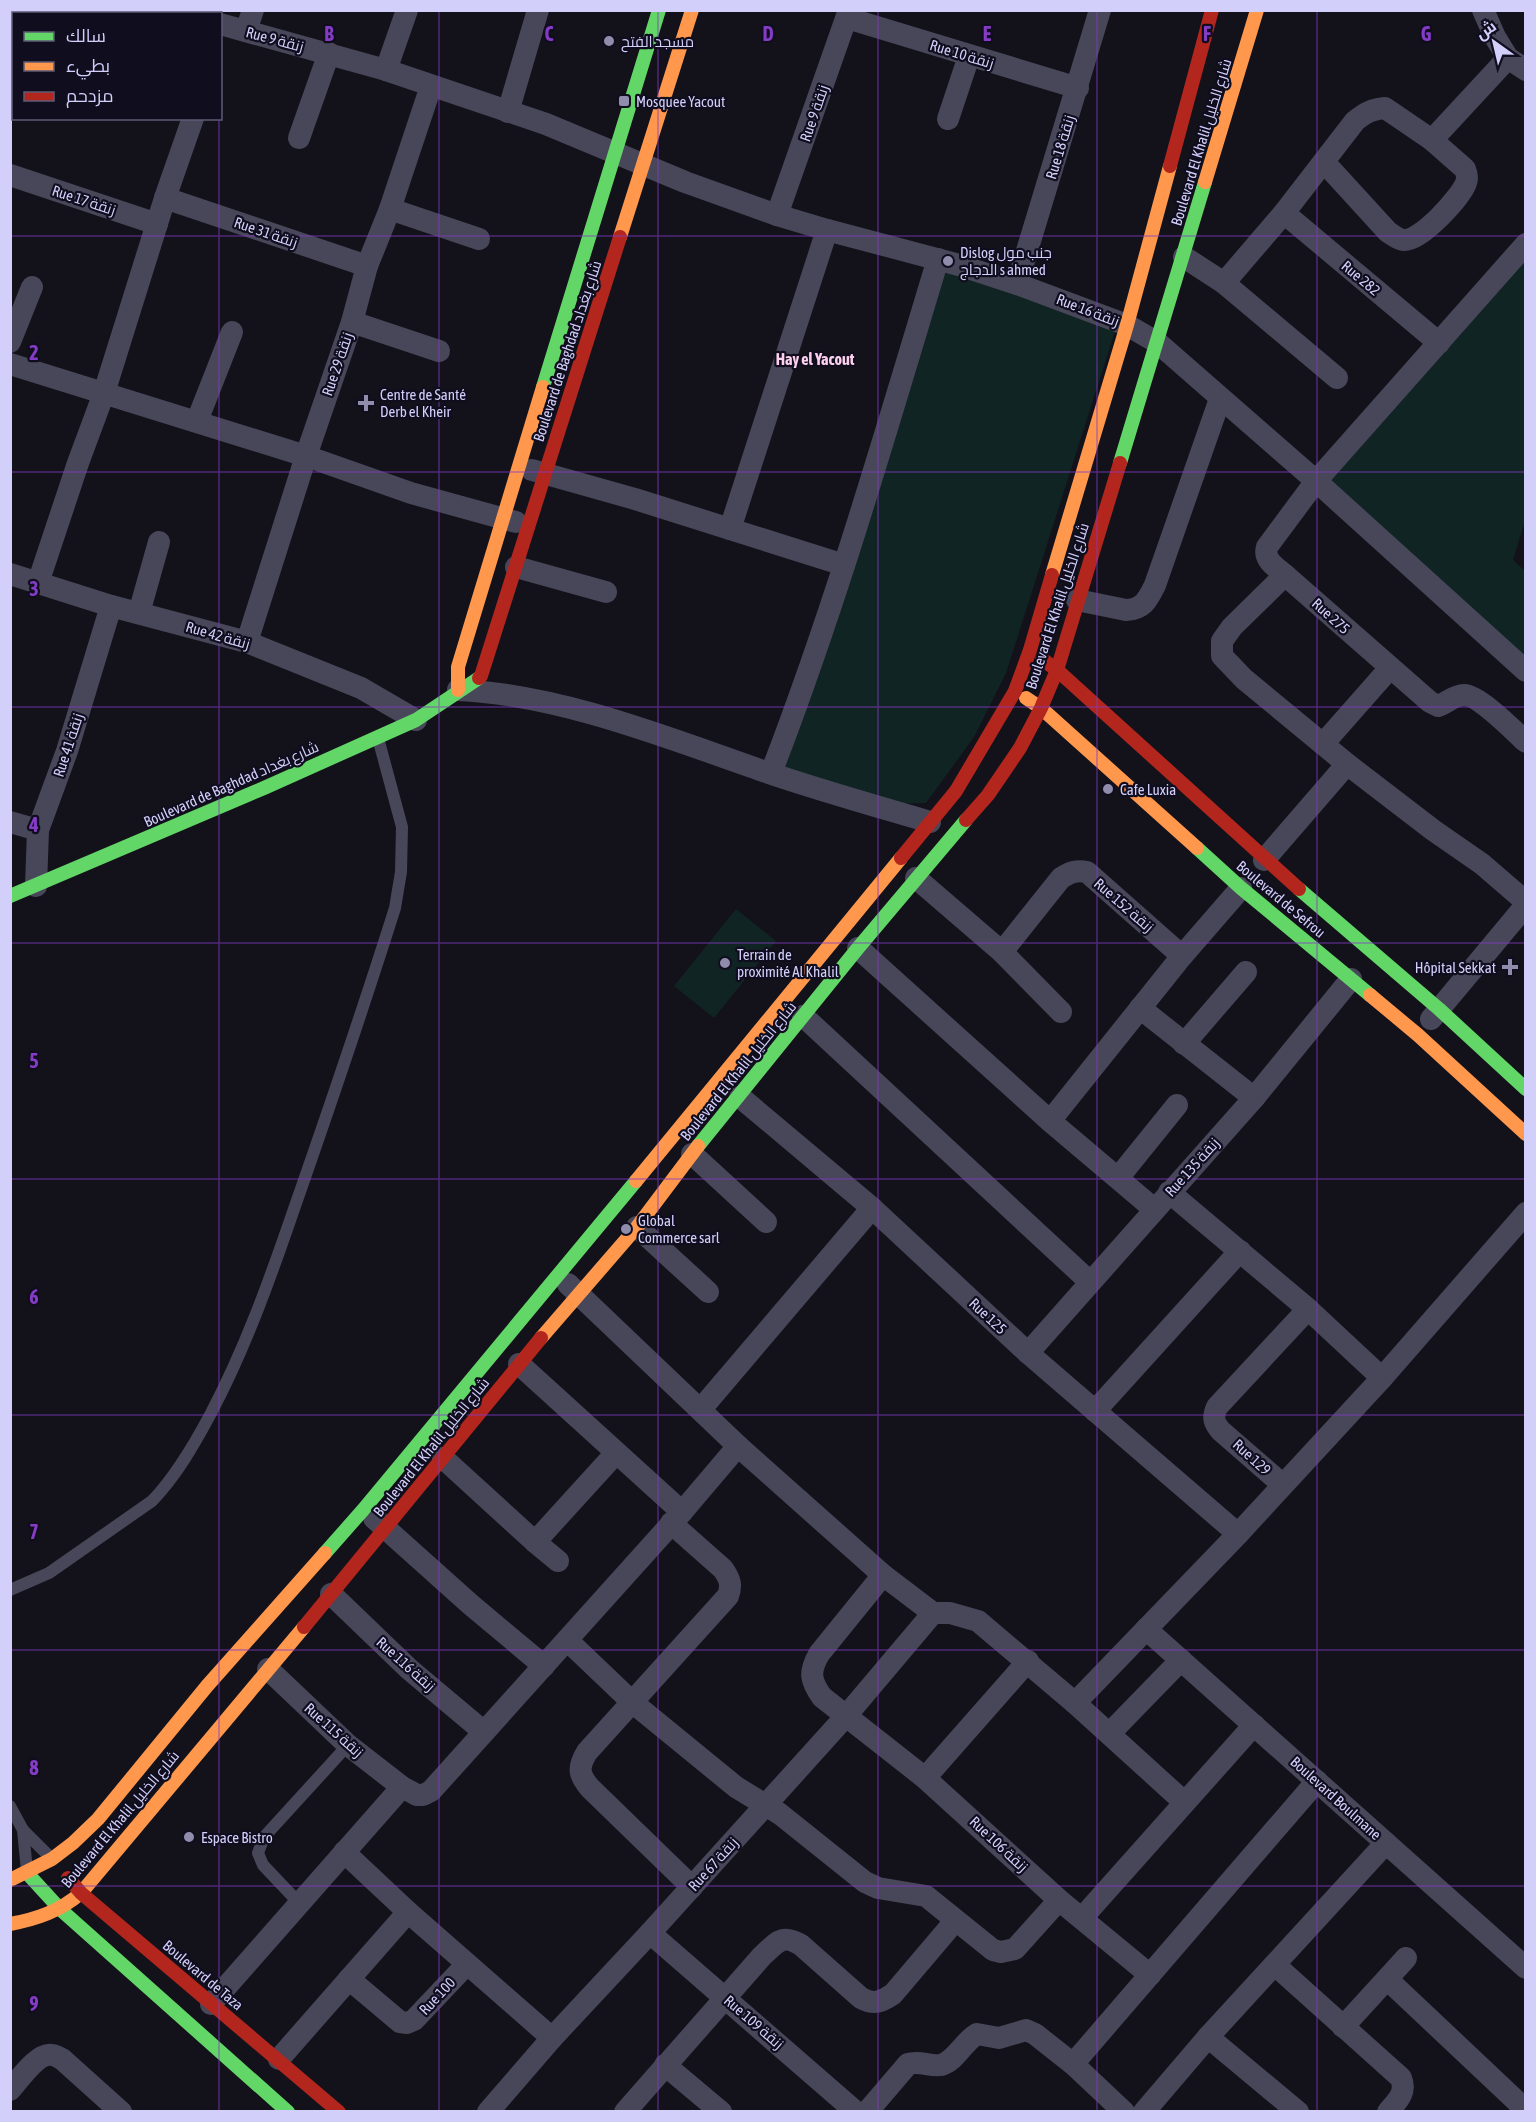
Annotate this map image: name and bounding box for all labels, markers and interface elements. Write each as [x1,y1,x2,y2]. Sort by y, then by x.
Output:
legend [12,12,222,120]
north arrow [1464,12,1524,72]
text: ش [1472,16,1500,44]
text: B [324,22,334,45]
text: C [545,22,554,45]
text: D [762,22,774,45]
text: E [983,22,992,45]
text: F [1203,22,1211,45]
text: G [1421,22,1432,45]
street label: Rue 9 زنقة [244,23,306,56]
text: سالك [66,25,106,46]
place label: مسجد الفتح [621,33,694,53]
marker: مسجد الفتح [602,34,616,48]
street label: Rue 10 زنقة [928,36,996,73]
text: بطيء [66,55,110,80]
street label: Boulevard El Khalil شارع الخليل [1167,56,1237,228]
street label: Rue 9 زنقة [796,82,833,144]
text: مزدحم [66,85,114,108]
place label: Mosquee Yacout [636,93,725,110]
marker: Mosquee Yacout [617,94,631,108]
street label: Rue 18 زنقة [1042,113,1079,181]
street label: Rue 17 زنقة [50,182,118,219]
street label: Rue 31 زنقة [232,213,300,252]
place label: Dislog جنب مول الدجاج s ahmed [960,244,1052,281]
marker: Dislog جنب مول الدجاج s ahmed [941,254,955,268]
street label: Rue 282 [1338,257,1384,299]
street label: Boulevard de Baghdad شارع بغداد [530,258,607,445]
street label: Rue 16 زنقة [1054,290,1122,331]
street label: Rue 29 زنقة [318,330,357,398]
text: 2 [29,341,39,364]
district label: Hay el Yacout [776,350,855,368]
place label: Centre de Santé Derb el Kheir [380,386,466,420]
marker: Centre de Santé Derb el Kheir [357,394,375,412]
street label: Boulevard El Khalil شارع الخليل [1022,521,1095,692]
text: 3 [29,577,39,600]
street label: Rue 275 [1309,595,1353,637]
street label: Rue 42 زنقة [184,618,252,653]
street label: Rue 41 زنقة [50,711,87,779]
street label: Boulevard de Baghdad شارع بغداد [141,738,322,833]
place label: Cafe Luxia [1120,781,1176,798]
marker: Cafe Luxia [1101,782,1115,796]
text: 4 [28,813,39,836]
street label: Boulevard de Sefrou [1233,857,1329,941]
street label: Rue 152 زنقة [1090,875,1157,936]
place label: Terrain de proximité Al Khalil [737,946,839,980]
marker: Terrain de proximité Al Khalil [718,956,732,970]
marker: Hôpital Sekkat [1501,958,1519,976]
place label: Hôpital Sekkat [1415,959,1496,976]
street label: Boulevard El Khalil شارع الخليل [677,998,802,1146]
text: 5 [29,1049,39,1072]
street label: Rue 135 زنقة [1161,1134,1223,1200]
place label: Global Commerce sarl [638,1212,720,1246]
marker: Global Commerce sarl [619,1222,633,1236]
text: 6 [29,1285,39,1308]
street label: Rue 125 [966,1295,1010,1337]
street label: Boulevard El Khalil شارع الخليل [370,1374,495,1522]
street label: Rue 129 [1230,1436,1274,1478]
text: 7 [29,1520,39,1543]
street label: Rue 116 زنقة [373,1633,439,1695]
street label: Rue 115 زنقة [301,1699,367,1761]
street label: Boulevard El Khalil شارع الخليل [58,1747,185,1893]
street label: Boulevard Boulmane [1287,1753,1385,1843]
text: 8 [29,1756,39,1779]
street label: Rue 106 زنقة [966,1813,1032,1876]
place label: Espace Bistro [201,1829,273,1846]
marker: Espace Bistro [182,1830,196,1844]
street label: Rue 67 زنقة [685,1834,742,1895]
street label: Boulevard de Taza [159,1937,247,2013]
street label: Rue 100 [416,1974,458,2018]
text: 9 [29,1992,39,2015]
street label: Rue 109 زنقة [720,1992,787,2053]

